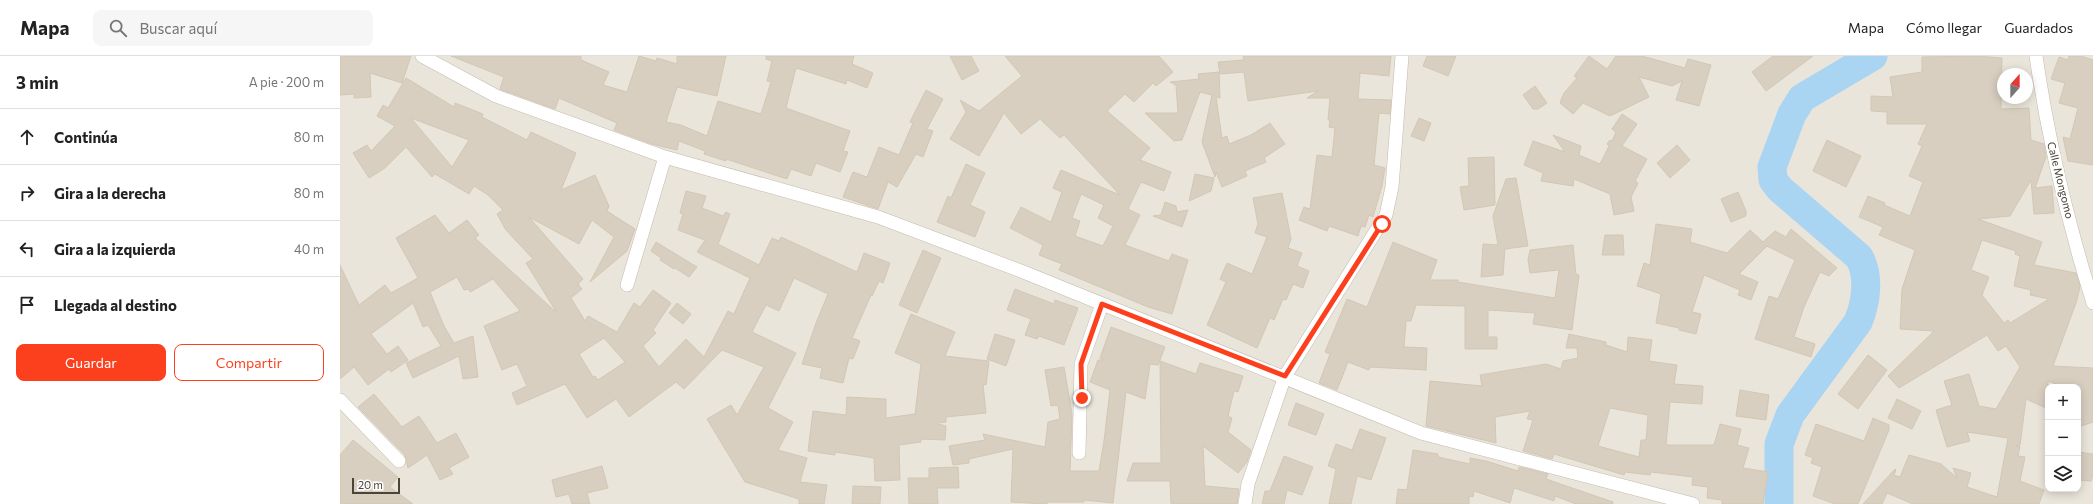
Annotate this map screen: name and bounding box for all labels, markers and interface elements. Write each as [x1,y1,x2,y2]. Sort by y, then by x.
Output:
search box [93,10,373,46]
text: Mapa [20,16,69,39]
icon: search [107,17,129,39]
text: Buscar aquí [139,19,217,37]
text: Mapa [1848,19,1884,36]
text: Cómo llegar [1906,19,1982,36]
text: Guardados [2004,19,2073,36]
north arrow [1997,68,2033,104]
text: 3 min [16,72,59,93]
text: A pie · 200 m [249,74,324,90]
icon: ahead [16,126,38,148]
text: Continúa [54,128,118,146]
text: 80 m [294,129,324,145]
street label: Calle Mongomo [2045,140,2077,220]
icon: right [16,182,38,204]
text: Gira a la derecha [54,184,166,202]
text: 80 m [294,185,324,201]
route start [1373,215,1391,233]
icon: left [16,238,38,260]
text: Gira a la izquierda [54,240,176,258]
text: 40 m [294,241,324,257]
icon: arrive [16,294,38,316]
text: Llegada al destino [54,296,177,314]
button: Guardar [16,344,166,381]
button: Compartir [174,344,324,381]
map controls [2045,384,2081,492]
button: + [2045,384,2081,420]
route end [1073,389,1091,407]
button: − [2045,420,2081,456]
button: layers [2045,456,2081,492]
scale bar [352,476,400,495]
text: 20 m [358,478,383,491]

